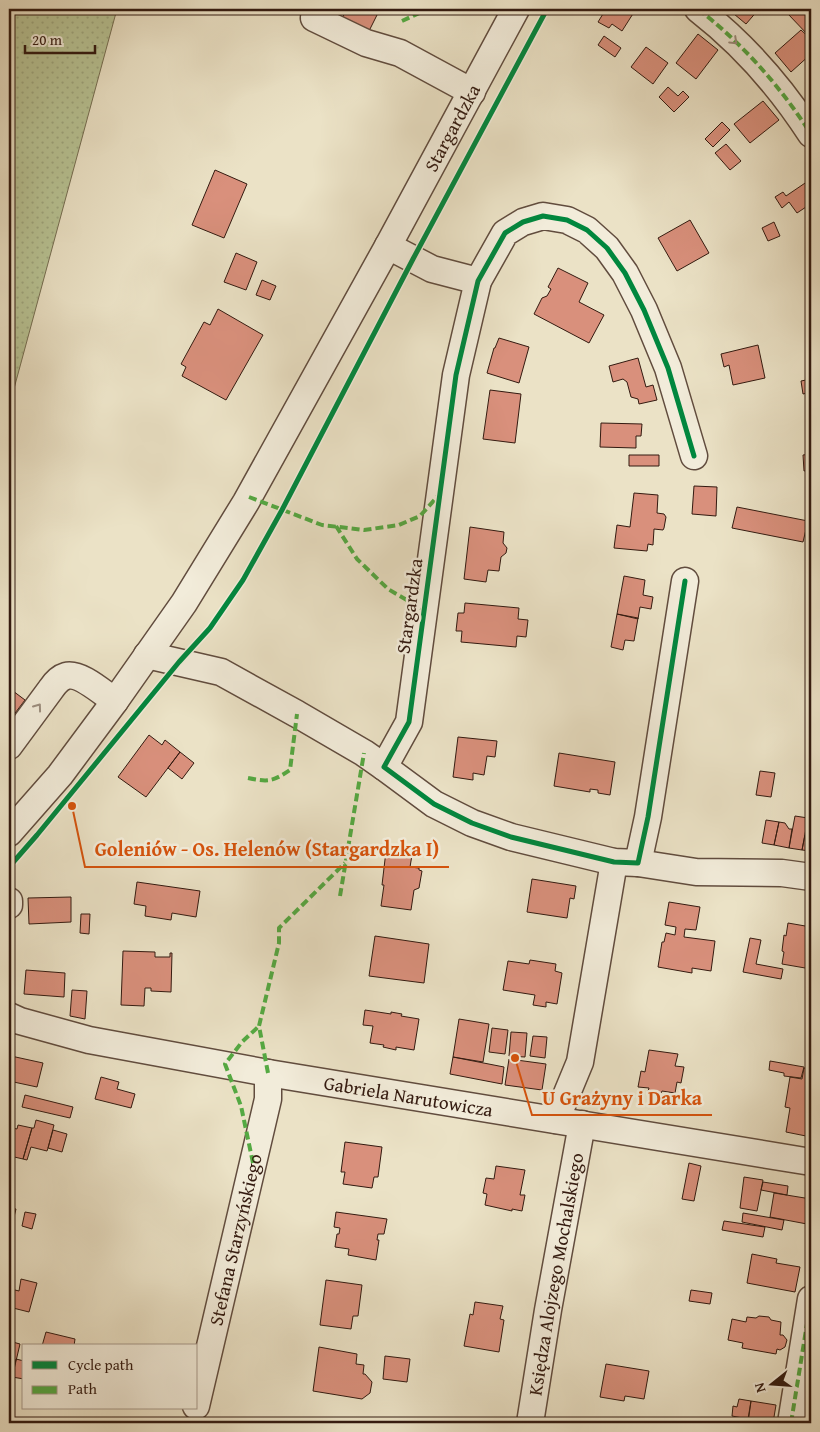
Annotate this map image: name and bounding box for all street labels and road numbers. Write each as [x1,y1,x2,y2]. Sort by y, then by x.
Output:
street label: Stargardzka [417,79,487,177]
street label: Stargardzka [388,557,430,655]
street label: Gabriela Narutowicza [322,1068,495,1124]
street label: Księdza Alojzego Mochalskiego [521,1150,590,1398]
street label: Stefana Starzyńskiego [201,1151,269,1328]

